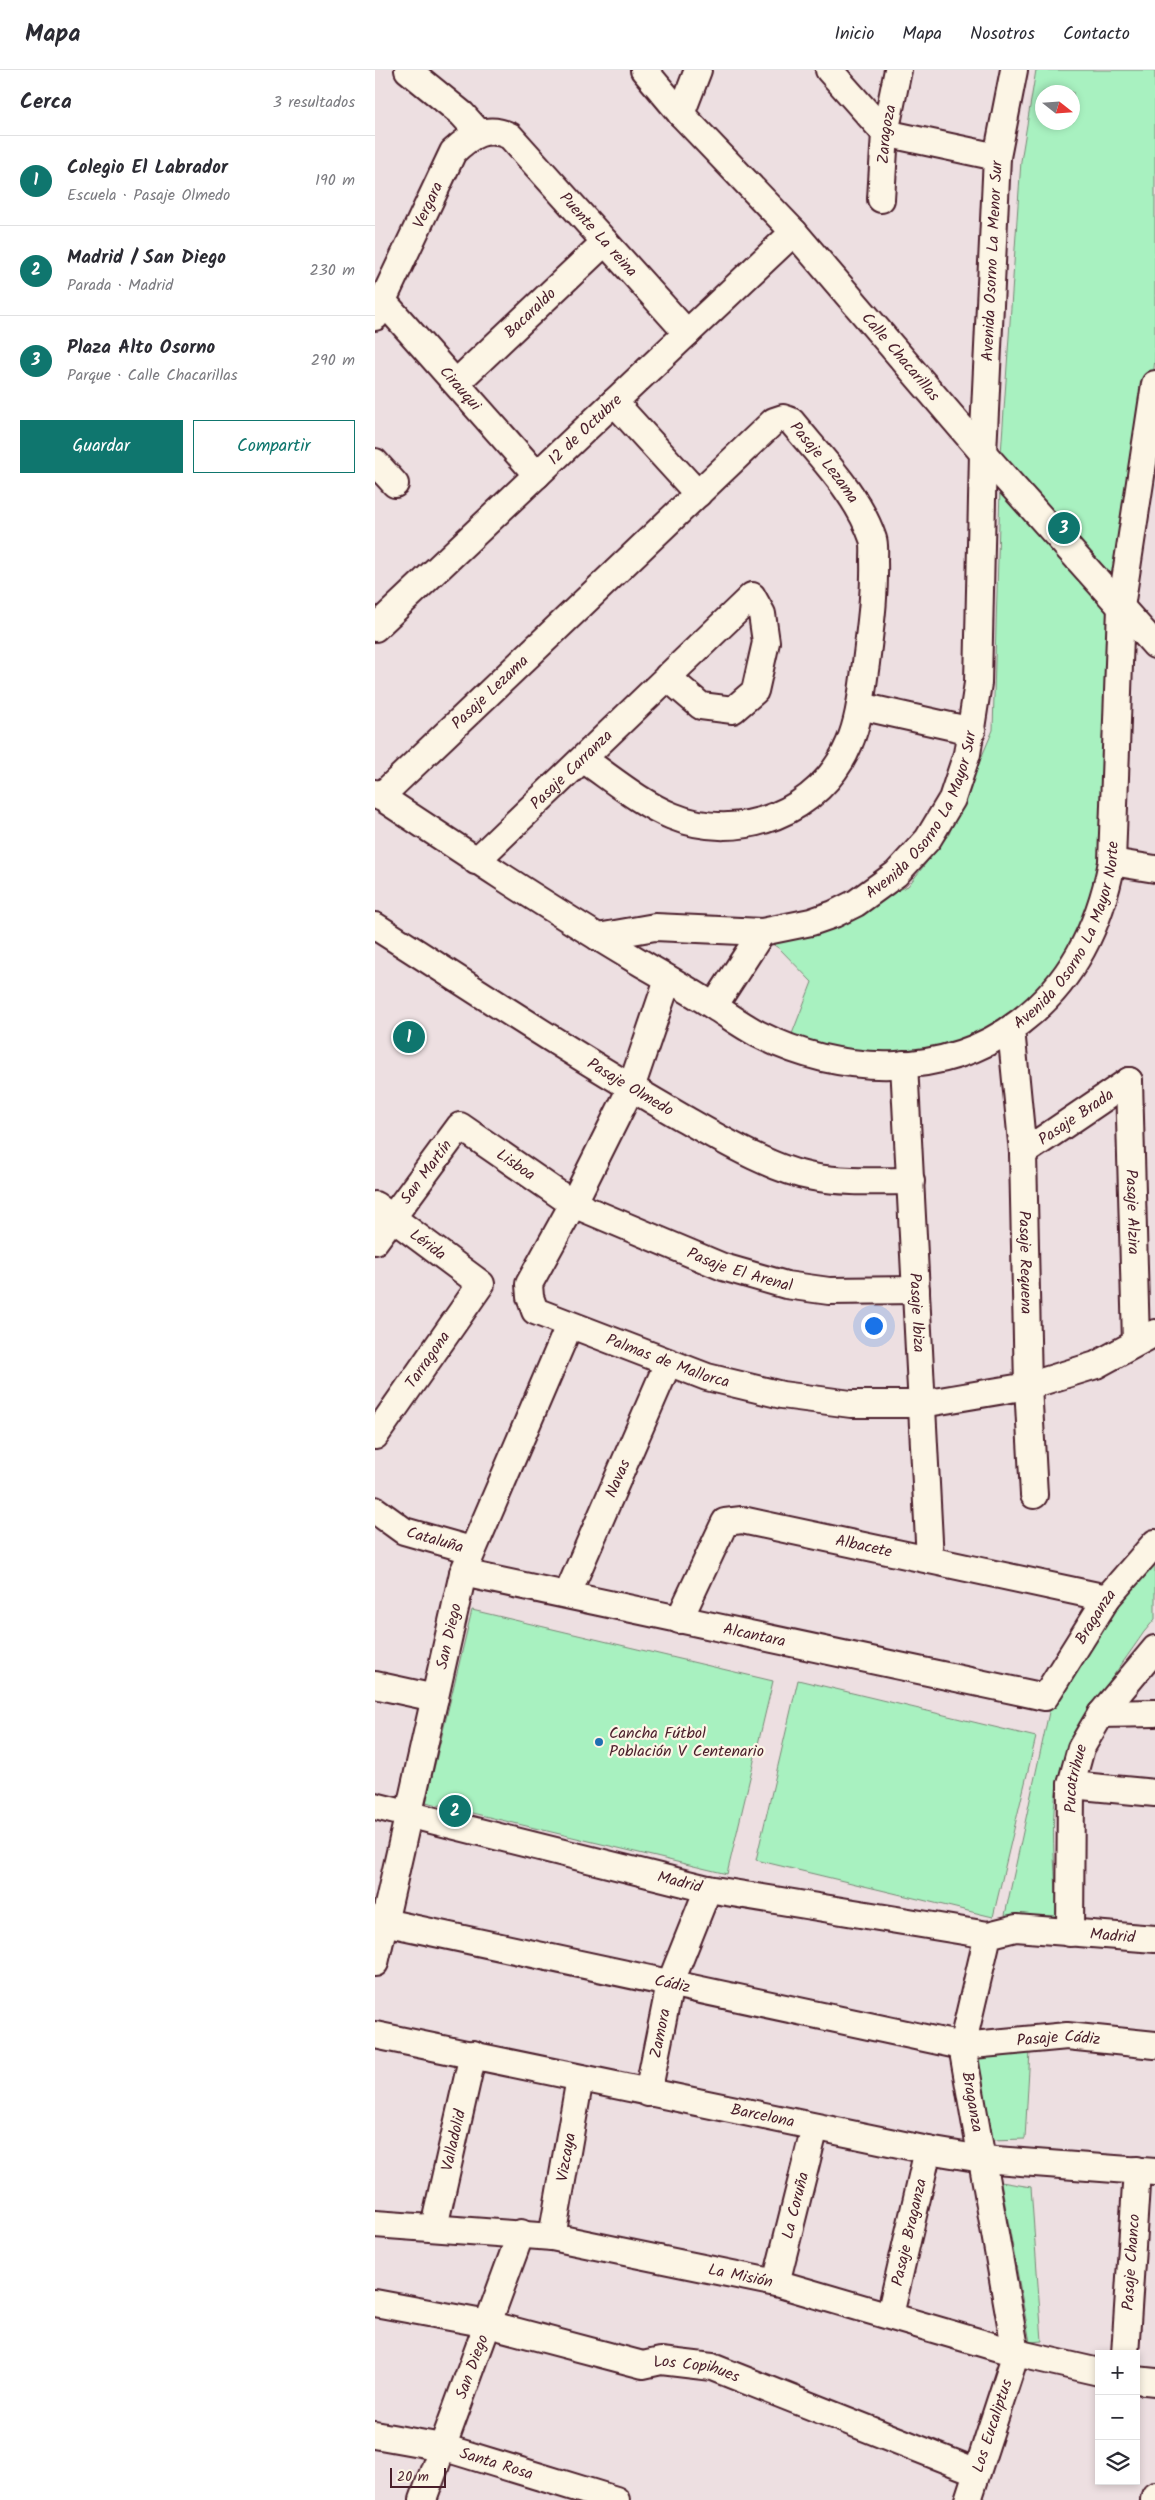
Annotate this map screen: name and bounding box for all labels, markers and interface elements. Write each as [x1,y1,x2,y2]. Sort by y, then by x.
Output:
text: Mapa [25,15,81,54]
text: Inicio [834,20,874,49]
text: Mapa [902,20,942,49]
text: Nosotros [970,20,1035,49]
text: Contacto [1063,20,1130,49]
north arrow [1035,85,1080,130]
text: Cerca [20,86,72,119]
text: 3 resultados [273,90,355,115]
street label: Zaragoza [871,102,903,165]
text: Colegio El Labrador [67,153,228,183]
street label: Avenida Osorno La Menor Sur [975,158,1009,362]
text: 1 [34,168,38,193]
text: 190 m [315,168,355,193]
street label: Vergara [406,177,450,232]
text: Escuela · Pasaje Olmedo [67,183,230,208]
street label: Puente La reina [554,186,644,283]
text: Madrid / San Diego [67,243,226,273]
text: 2 [31,258,41,283]
text: 230 m [309,258,355,283]
text: Parada · Madrid [67,273,173,298]
street label: Bacaraldo [498,282,562,344]
street label: Calle Chacarillas [855,307,946,407]
text: Plaza Alto Osorno [67,333,215,363]
text: 3 [32,348,40,373]
text: 290 m [311,348,355,373]
street label: Cirauqui [433,360,488,417]
text: Parque · Calle Chacarillas [67,363,238,388]
street label: 12 de Octubre [542,388,628,471]
street label: Pasaje Lezama [784,416,865,508]
button: Guardar [20,420,183,473]
button: Compartir [193,420,355,473]
pin: 3 [1048,509,1080,547]
street label: Pasaje Lezama [446,649,534,735]
street label: Pasaje Carranza [524,724,618,816]
street label: Avenida Osorno La Mayor Sur [860,727,983,905]
street label: Avenida Osorno La Mayor Norte [1008,841,1125,1035]
pin: 1 [393,1018,425,1056]
street label: Pasaje Olmedo [582,1051,679,1123]
street label: Pasaje Brada [1033,1082,1119,1152]
street label: San Martín [394,1134,458,1209]
street label: Lisboa [491,1142,541,1187]
street label: Pasaje Alzira [1119,1169,1146,1255]
street label: Pasaje Requena [1012,1210,1039,1314]
street label: Lérida [404,1222,452,1267]
street label: Pasaje El Arenal [683,1241,794,1298]
street label: Pasaje Ibiza [902,1272,932,1353]
your location [861,1313,887,1339]
street label: Tarragona [399,1326,457,1394]
street label: Palmas de Mallorca [602,1327,732,1395]
street label: Navas [599,1455,637,1501]
street label: Cataluña [403,1520,467,1560]
street label: Albacete [833,1528,895,1564]
street label: Braganza [1069,1583,1122,1649]
street label: San Diego [429,1601,468,1672]
street label: Alcantara [721,1616,788,1654]
place label: Cancha Fútbol Población V Centenario [609,1721,764,1764]
marker: Cancha Fútbol Población V Centenario [593,1736,605,1748]
street label: Pucatrihue [1058,1741,1094,1813]
pin: 2 [439,1792,471,1830]
street label: Madrid [655,1864,706,1900]
street label: Madrid [1089,1921,1137,1950]
street label: Cádiz [652,1968,693,2000]
street label: Zamora [643,2006,677,2060]
street label: Pasaje Cádiz [1015,2023,1102,2053]
street label: Braganza [954,2070,990,2134]
street label: Barcelona [729,2097,797,2134]
street label: Valladolid [435,2106,473,2173]
street label: Vizcaya [549,2131,583,2184]
street label: La Coruña [775,2169,816,2242]
street label: Pasaje Braganza [885,2176,934,2288]
street label: Pasaje Chanco [1115,2213,1147,2311]
street label: La Misión [706,2257,775,2295]
street label: San Diego [449,2331,495,2403]
street label: Los Copihues [651,2349,744,2389]
map controls [1095,2350,1140,2485]
button: + [1095,2350,1140,2395]
street label: Los Eucaliptus [965,2376,1019,2476]
button: − [1095,2395,1140,2440]
button: layers [1095,2440,1140,2485]
street label: Santa Rosa [457,2441,536,2487]
scale bar [390,2465,446,2488]
text: 20 m [397,2466,429,2488]

